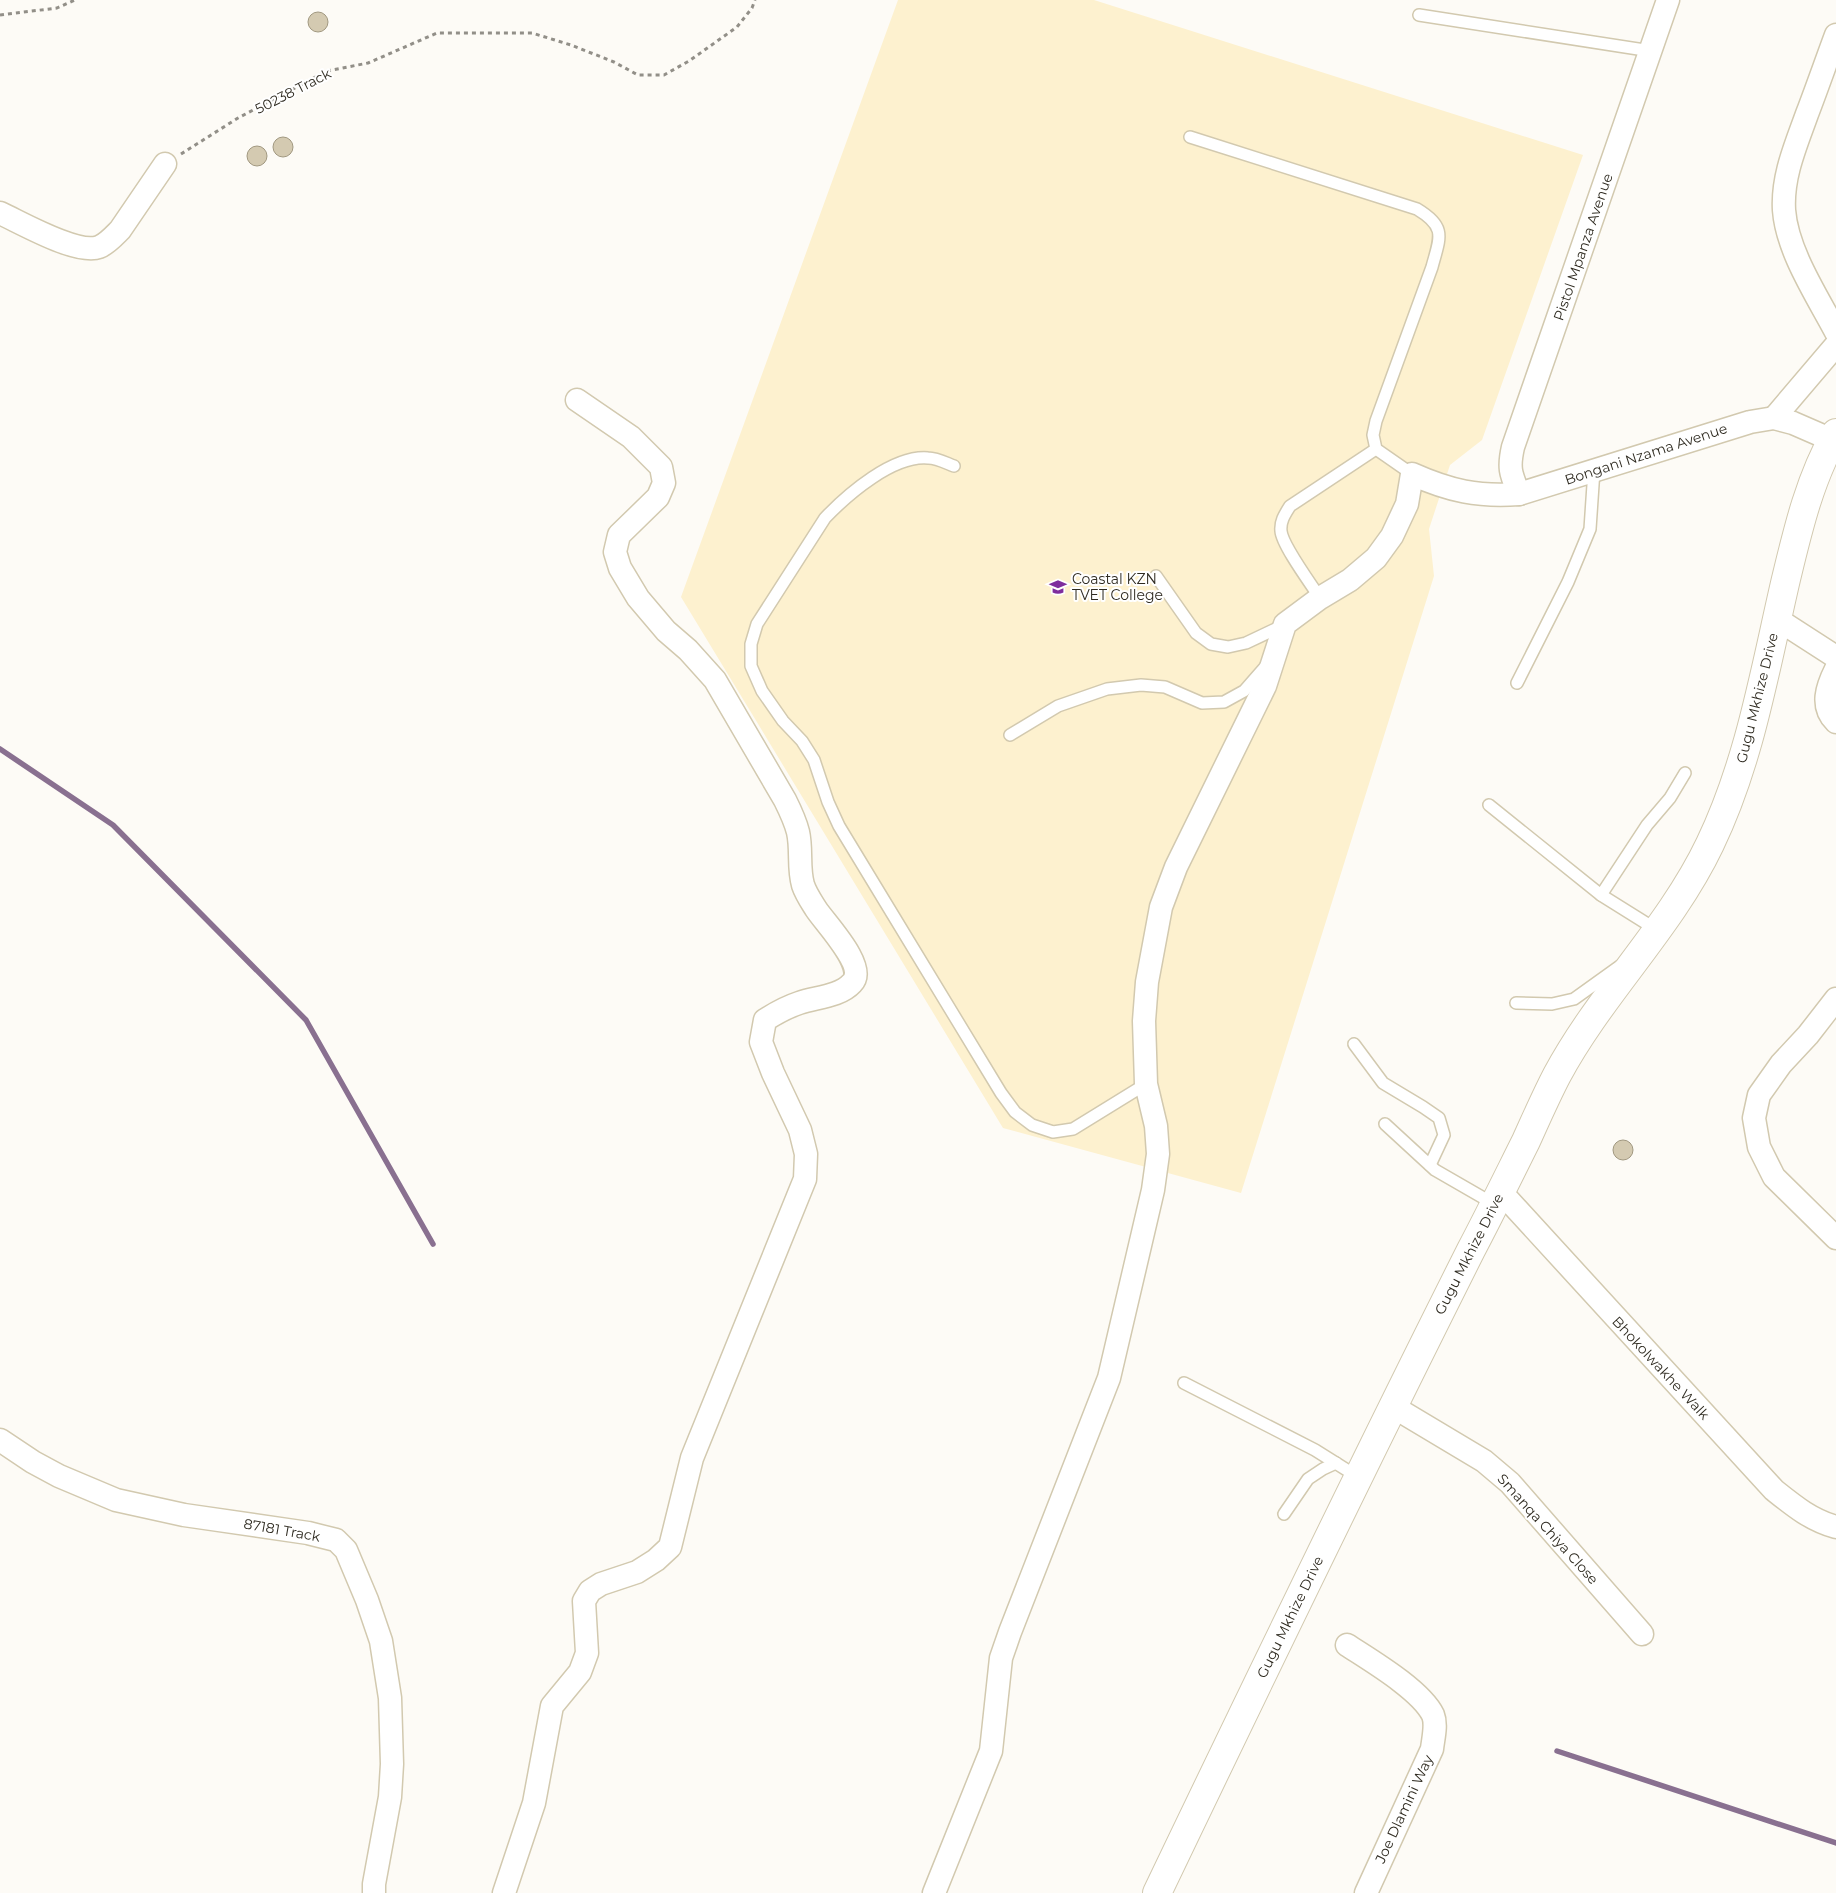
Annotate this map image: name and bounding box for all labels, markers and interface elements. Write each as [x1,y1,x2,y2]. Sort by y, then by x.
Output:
street label: 50238 Track [252,64,335,118]
street label: Pistol Mpanza Avenue [1549,171,1617,323]
street label: Bongani Nzama Avenue [1562,419,1730,489]
place label: Coastal KZN TVET College [1072,570,1163,604]
school or university icon: Coastal KZN TVET College [1048,577,1068,597]
street label: Gugu Mkhize Drive [1732,631,1782,765]
street label: Gugu Mkhize Drive [1431,1190,1507,1318]
street label: Bhokolwakhe Walk [1608,1313,1714,1424]
street label: Smanqa Chiya Close [1494,1470,1602,1588]
street label: 87181 Track [242,1514,322,1546]
street label: Gugu Mkhize Drive [1253,1553,1327,1681]
street label: Joe Dlamini Way [1371,1752,1437,1867]

